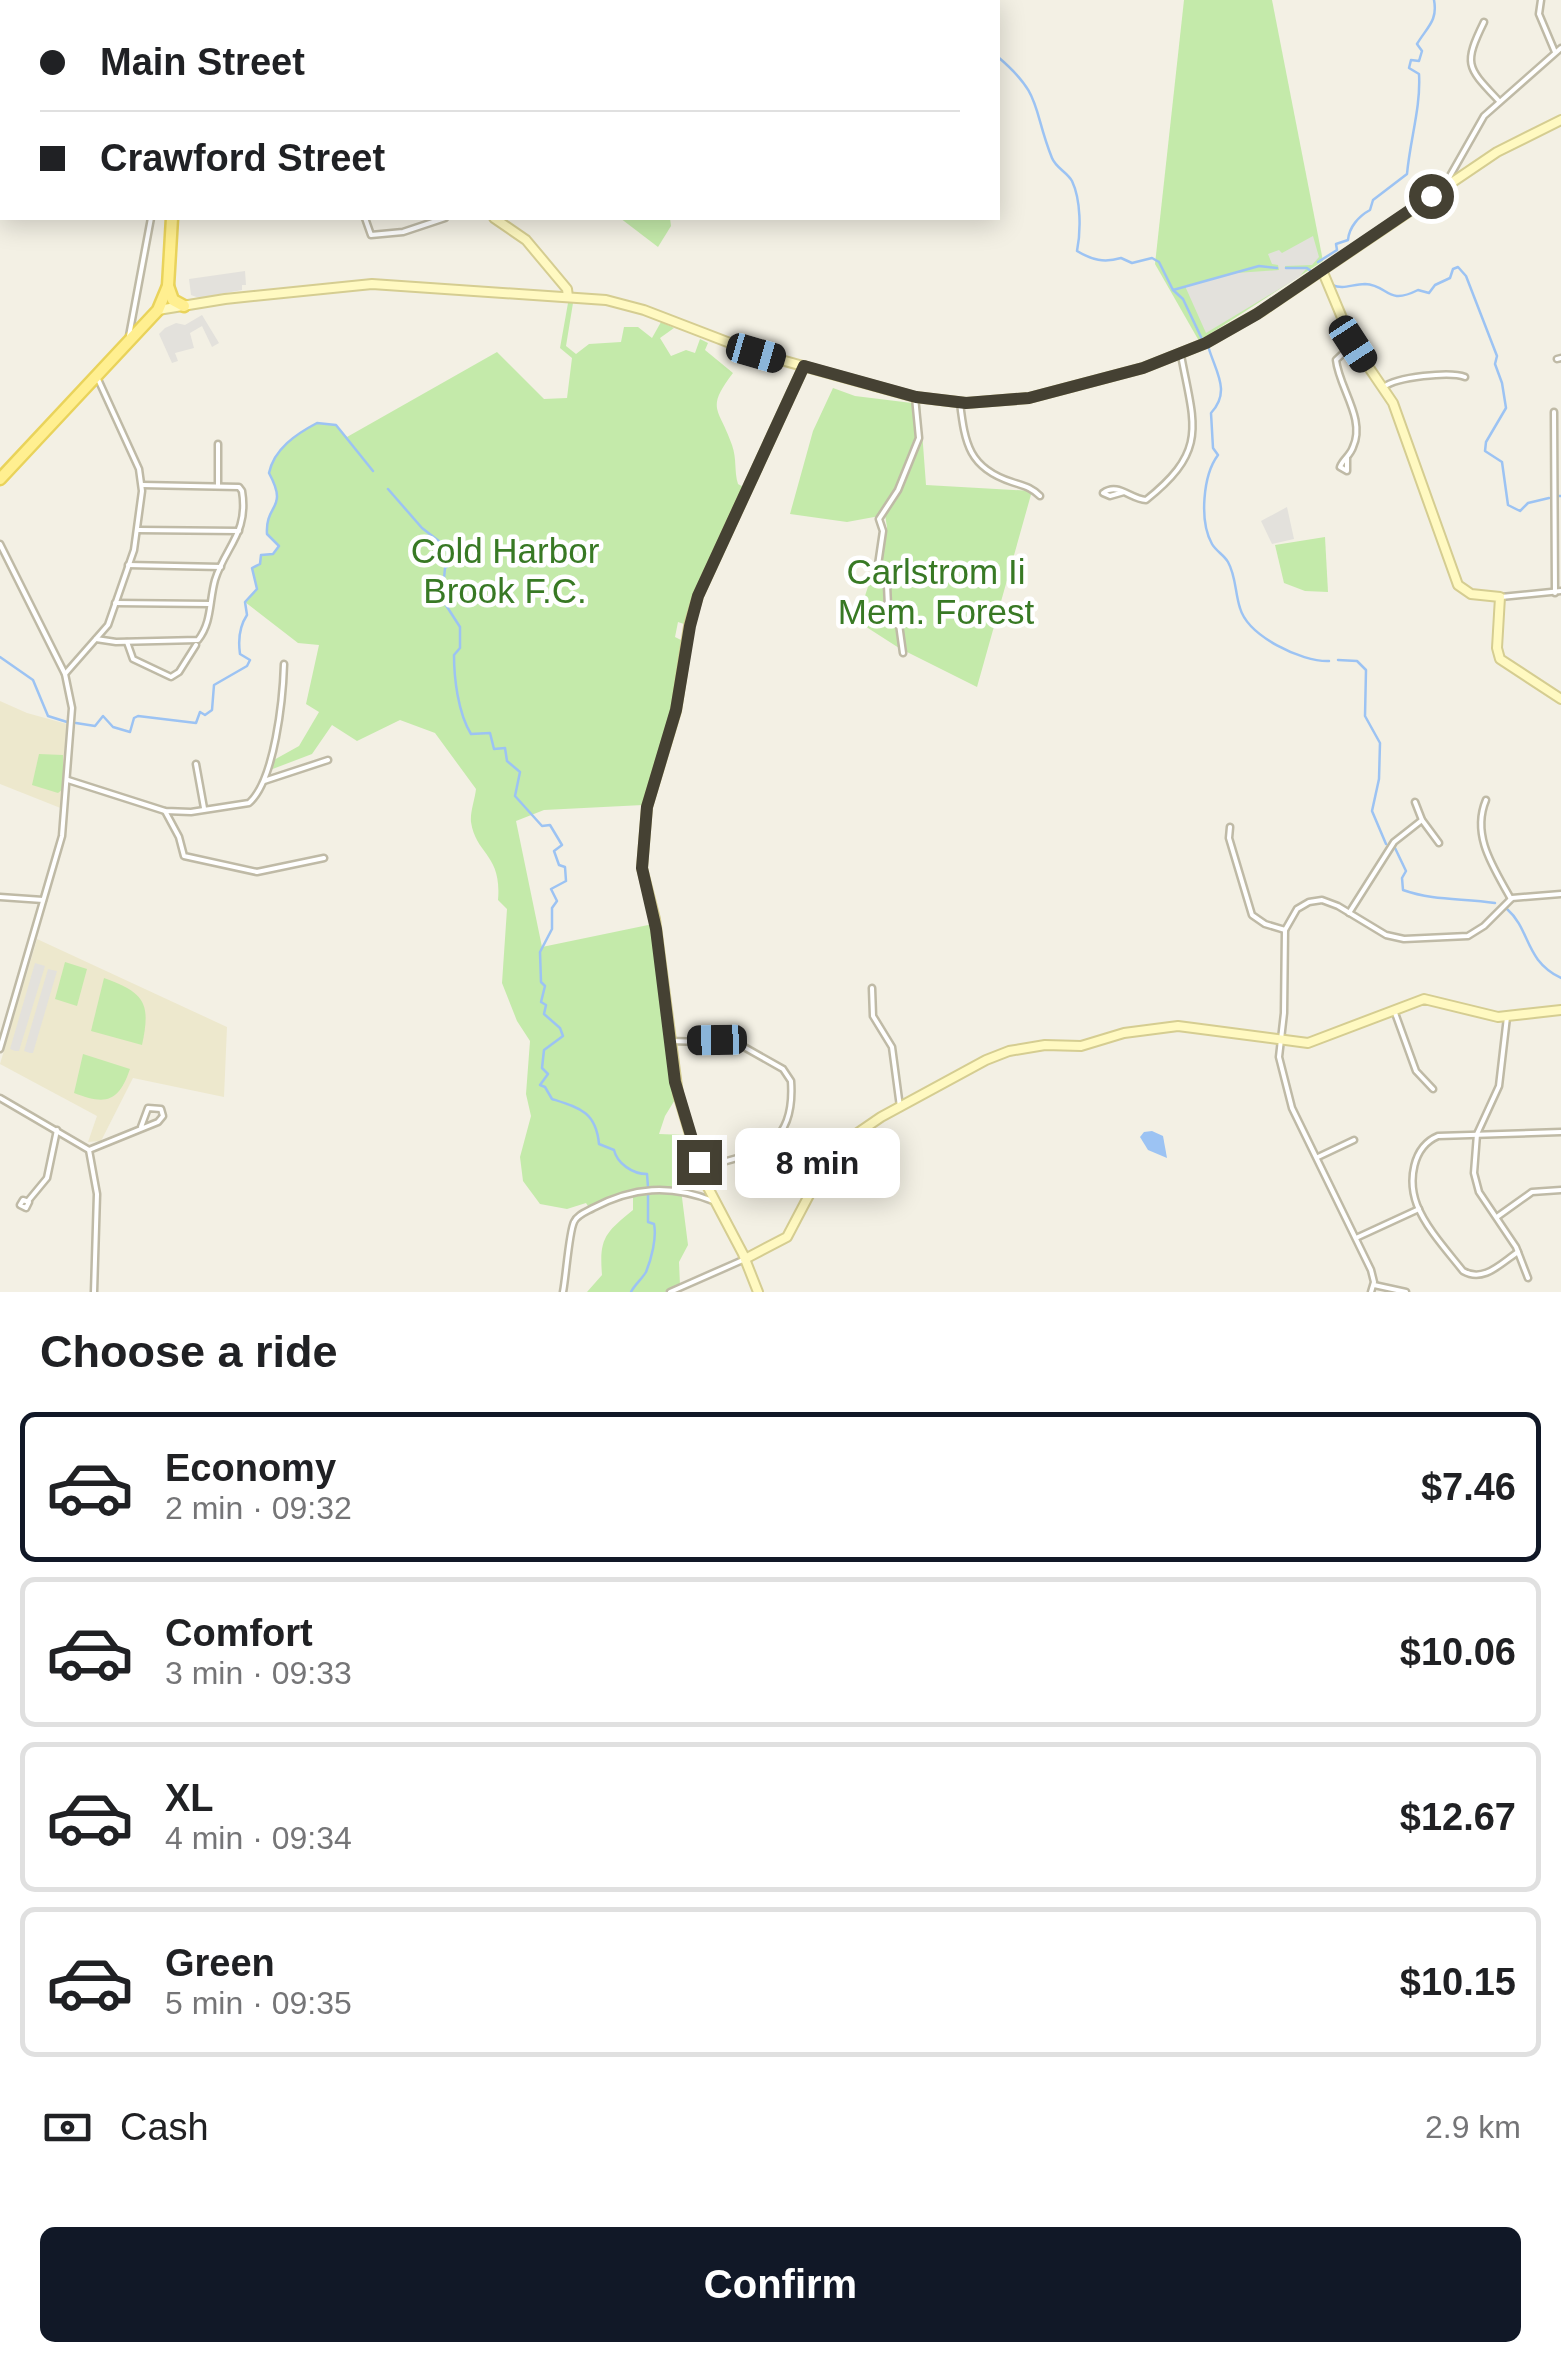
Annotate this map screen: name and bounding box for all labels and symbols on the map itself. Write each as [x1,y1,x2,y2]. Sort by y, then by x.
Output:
route start [1409,174,1454,219]
car [1324,311,1382,377]
car [723,330,789,376]
park label: Cold Harbor Brook F.C. [411,531,600,610]
park label: Carlstrom Ii Mem. Forest [838,552,1034,631]
car [687,1024,747,1056]
callout: 8 min [734,1127,899,1197]
route end [677,1140,722,1185]

